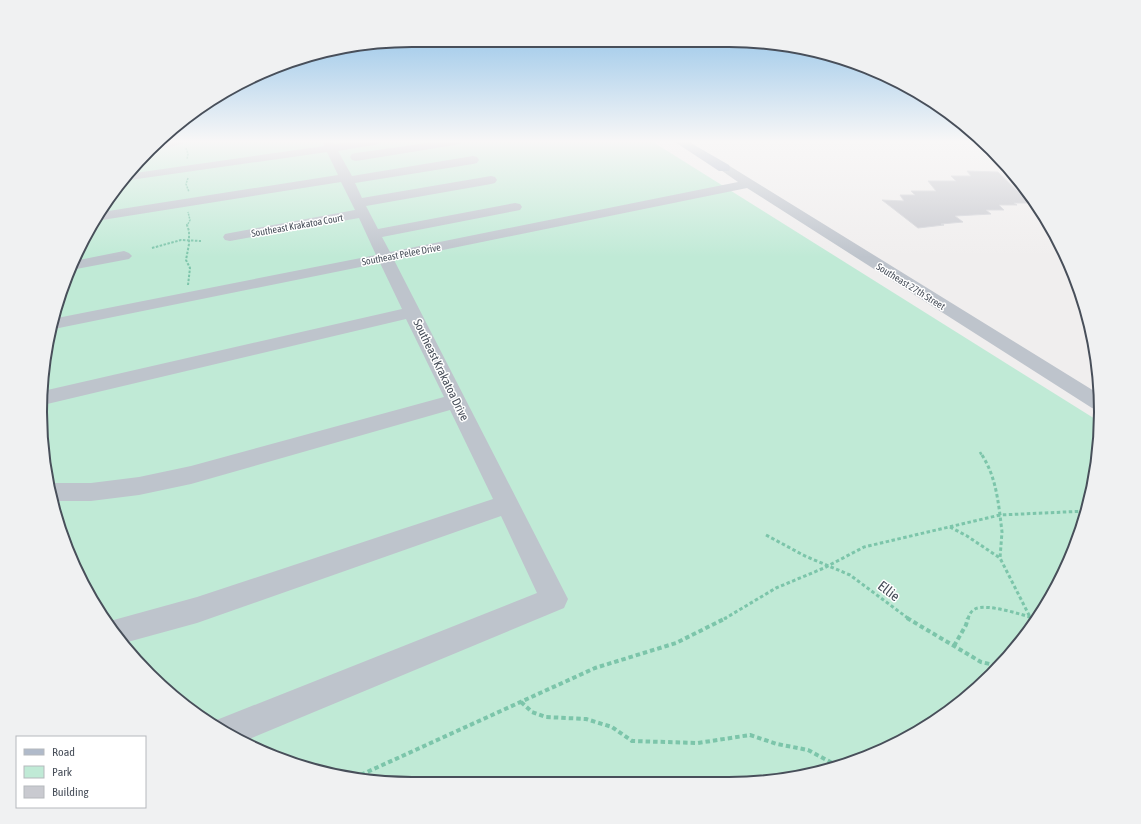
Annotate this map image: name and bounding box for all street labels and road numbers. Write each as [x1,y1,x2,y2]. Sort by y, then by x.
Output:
street label: Southeast Krakatoa Court [250,212,344,239]
street label: Southeast Pelee Drive [361,241,442,268]
street label: Southeast 27th Street [874,261,947,312]
street label: Southeast Krakatoa Drive [410,317,472,423]
street label: Ellie [875,578,903,604]

